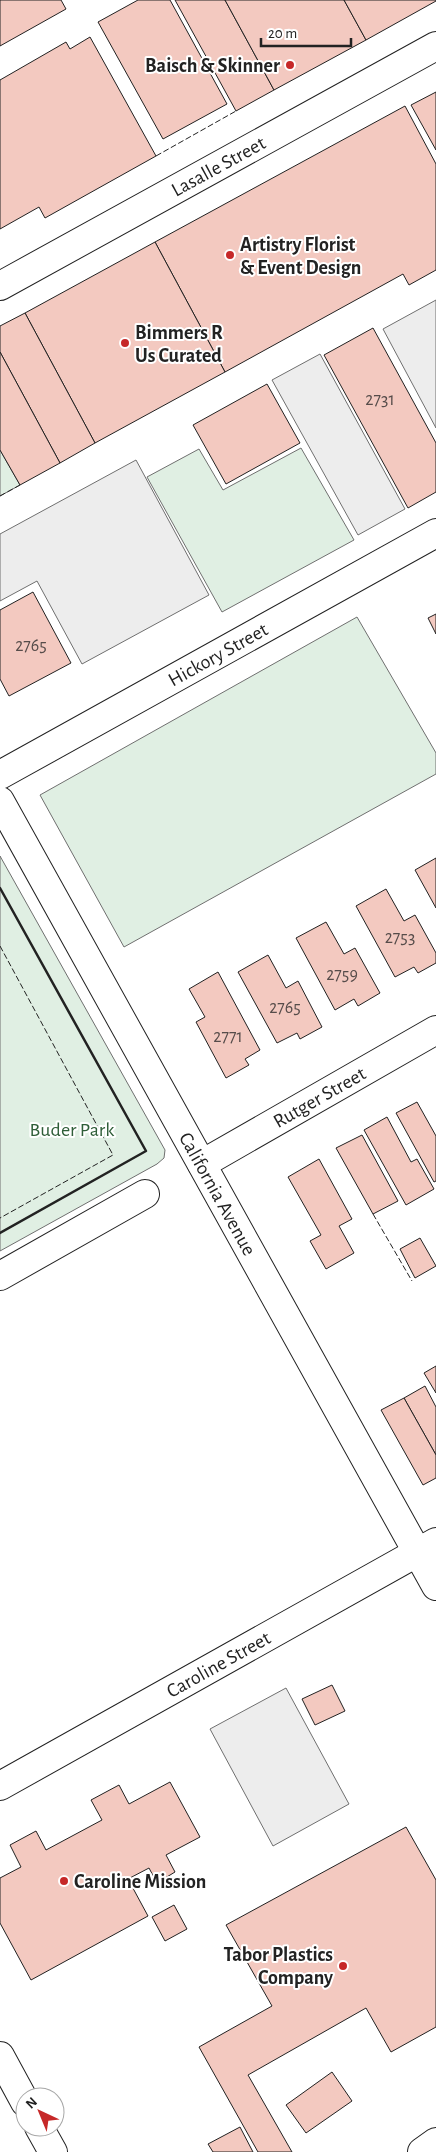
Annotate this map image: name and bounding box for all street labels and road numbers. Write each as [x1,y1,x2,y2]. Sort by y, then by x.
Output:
street label: Lasalle Street [168,133,269,201]
street label: Hickory Street [165,619,272,691]
street label: Rutger Street [270,1063,370,1132]
street label: California Avenue [175,1129,259,1259]
street label: Caroline Street [163,1628,274,1702]

